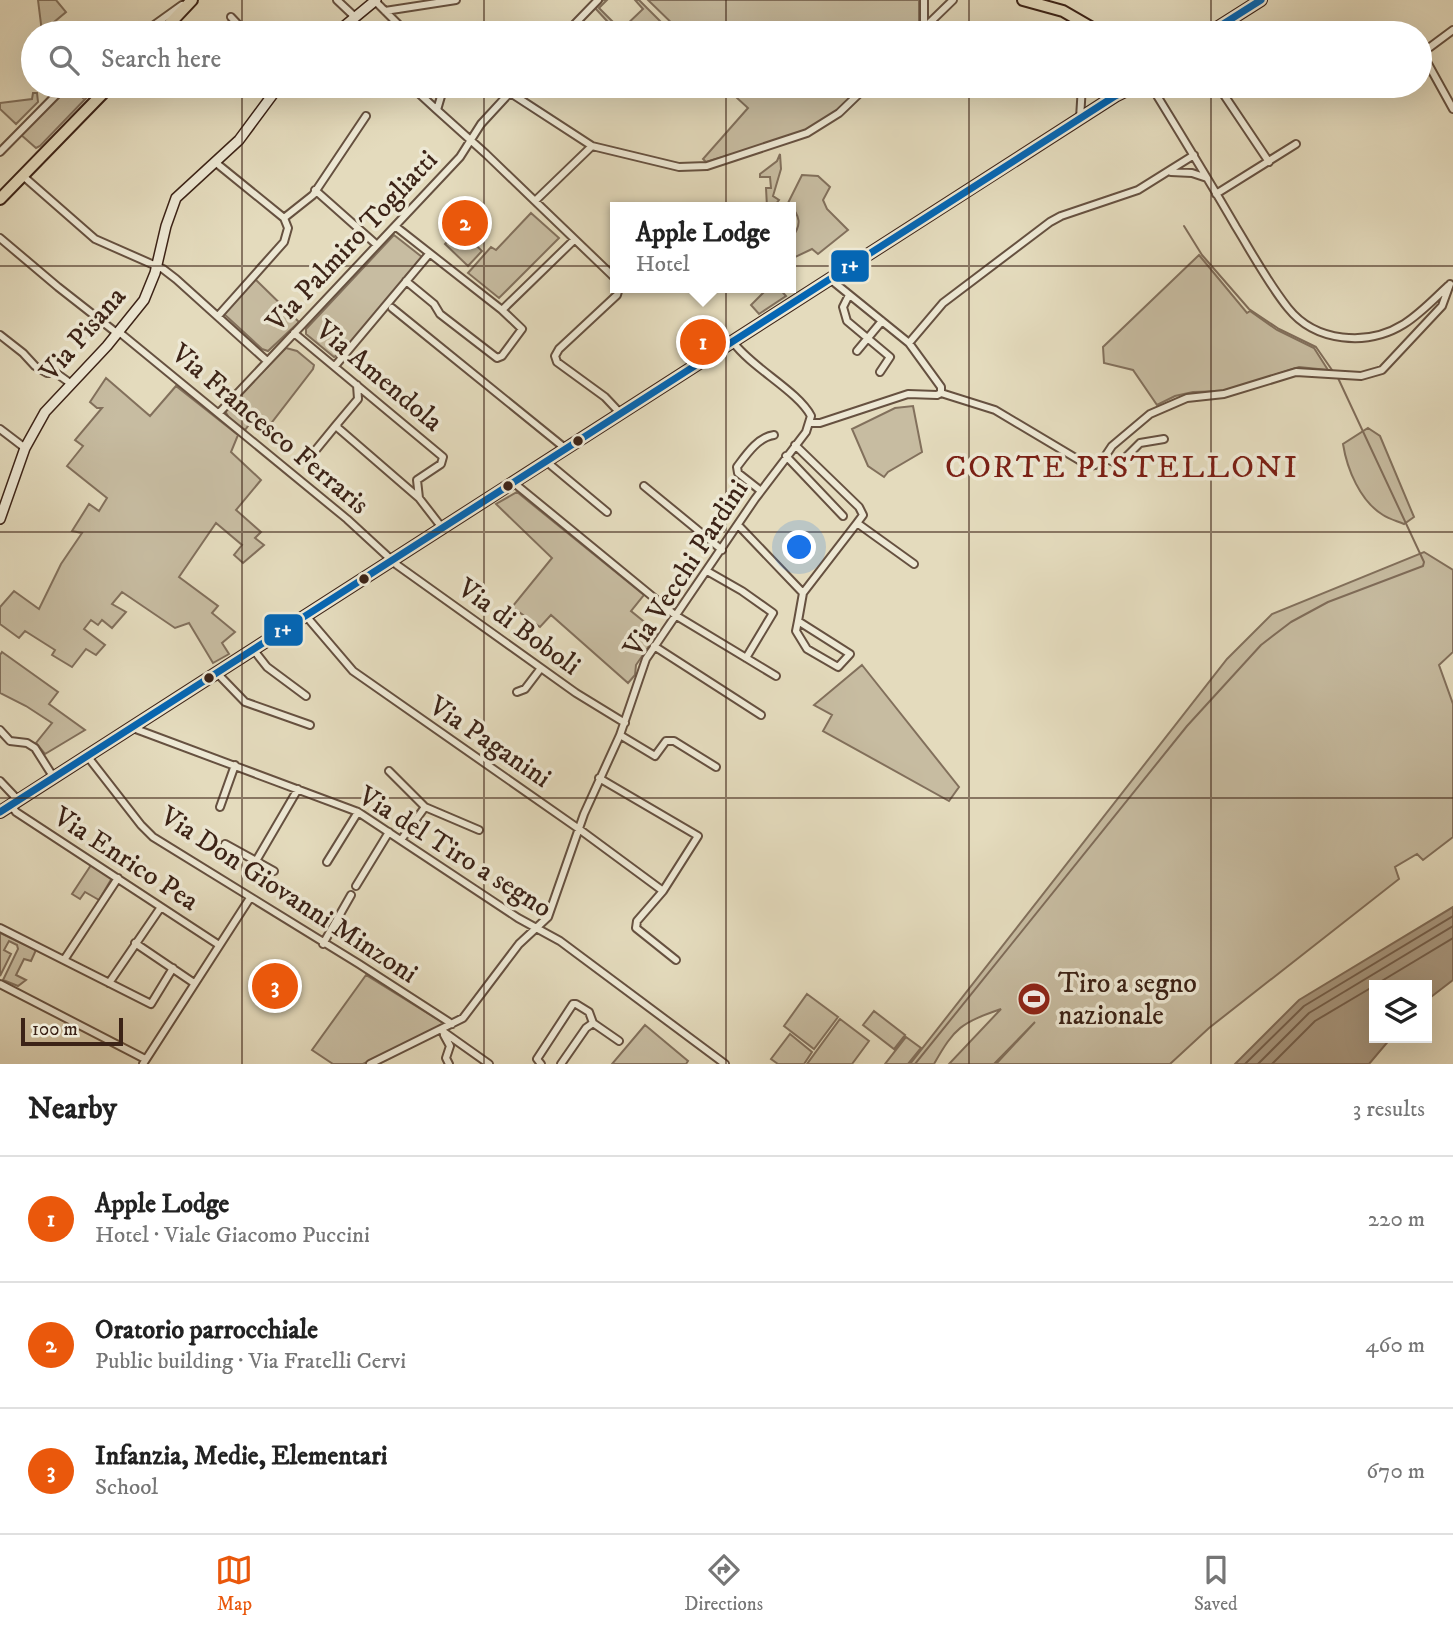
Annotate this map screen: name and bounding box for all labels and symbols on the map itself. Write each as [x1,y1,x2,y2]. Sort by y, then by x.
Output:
street label: Via Palmiro Togliatti [258,143,445,340]
pin: 2 [442,197,488,249]
line badge: 1+ [830,249,870,283]
text: 1+ [841,256,859,279]
street label: Via Pisana [32,279,134,389]
street label: Via Amendola [307,312,450,439]
pin: 1 [680,316,726,368]
street label: Via Francesco Ferraris [163,335,376,522]
unlabelled marker [571,434,585,448]
district label: CORTE PISTELLONI [945,448,1299,488]
street label: Via Vecchi Pardini [615,473,756,664]
unlabelled marker [501,479,515,493]
your location [782,530,816,564]
street label: Via di Boboli [450,570,587,683]
unlabelled marker [357,572,371,586]
line badge: 1+ [263,613,304,647]
text: 1+ [274,620,292,643]
unlabelled marker [202,671,216,685]
street label: Via Paganini [421,688,558,796]
street label: Via del Tiro a segno [351,778,558,926]
street label: Via Don Giovanni Minzoni [153,798,424,991]
street label: Via Enrico Pea [46,799,205,919]
pin: 3 [252,960,298,1012]
place label: Tiro a segno nazionale [1058,966,1197,1033]
sports icon: Tiro a segno nazionale [1015,980,1053,1018]
scale bar [21,1015,122,1047]

